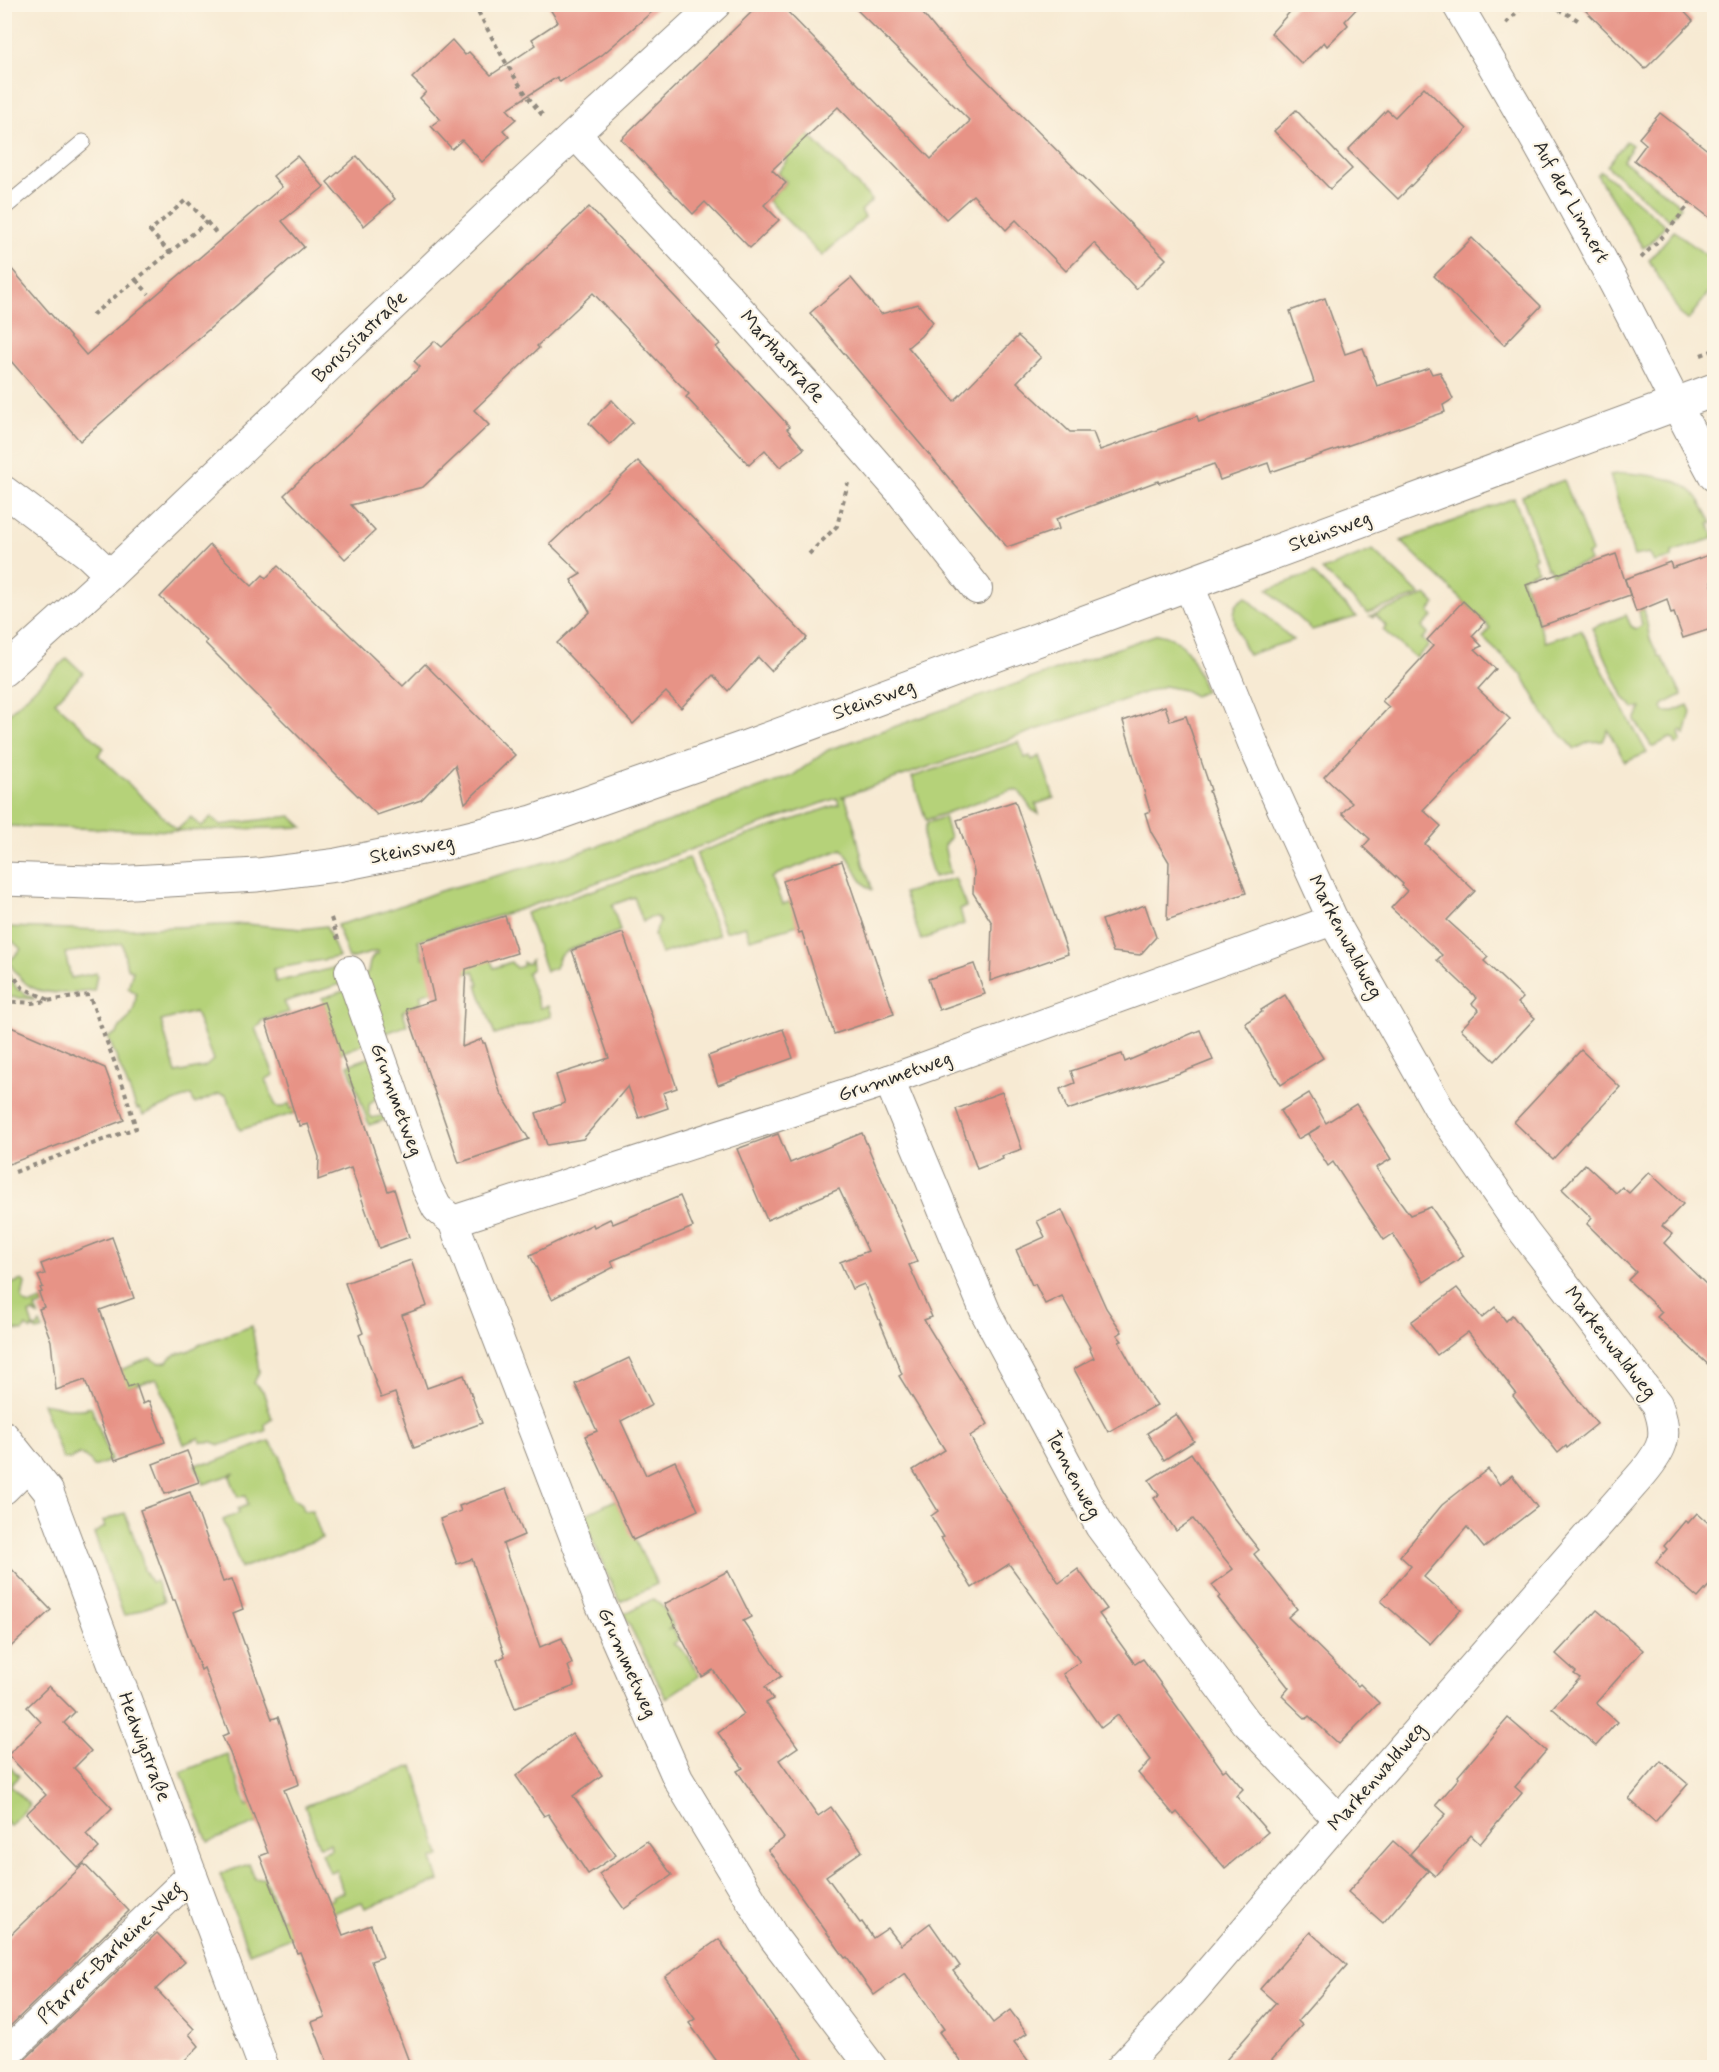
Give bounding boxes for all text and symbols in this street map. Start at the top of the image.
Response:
street label: Auf der Linnert [1526,136,1616,268]
street label: Borussiastraße [306,285,414,389]
street label: Marthastraße [733,305,831,409]
street label: Steinsweg [1285,505,1375,559]
street label: Steinsweg [829,673,919,727]
street label: Steinsweg [367,829,457,871]
street label: Markenwaldweg [1300,870,1389,1004]
street label: Grummetweg [363,1040,429,1160]
street label: Grummetweg [834,1045,956,1109]
street label: Markenwaldweg [1557,1281,1663,1406]
street label: Tennenweg [1038,1426,1107,1524]
street label: Grummetweg [591,1603,663,1723]
street label: Hedwigstraße [111,1688,177,1806]
street label: Markenwaldweg [1322,1717,1433,1838]
street label: Pfarrer-Barheine-Weg [32,1876,192,2032]

